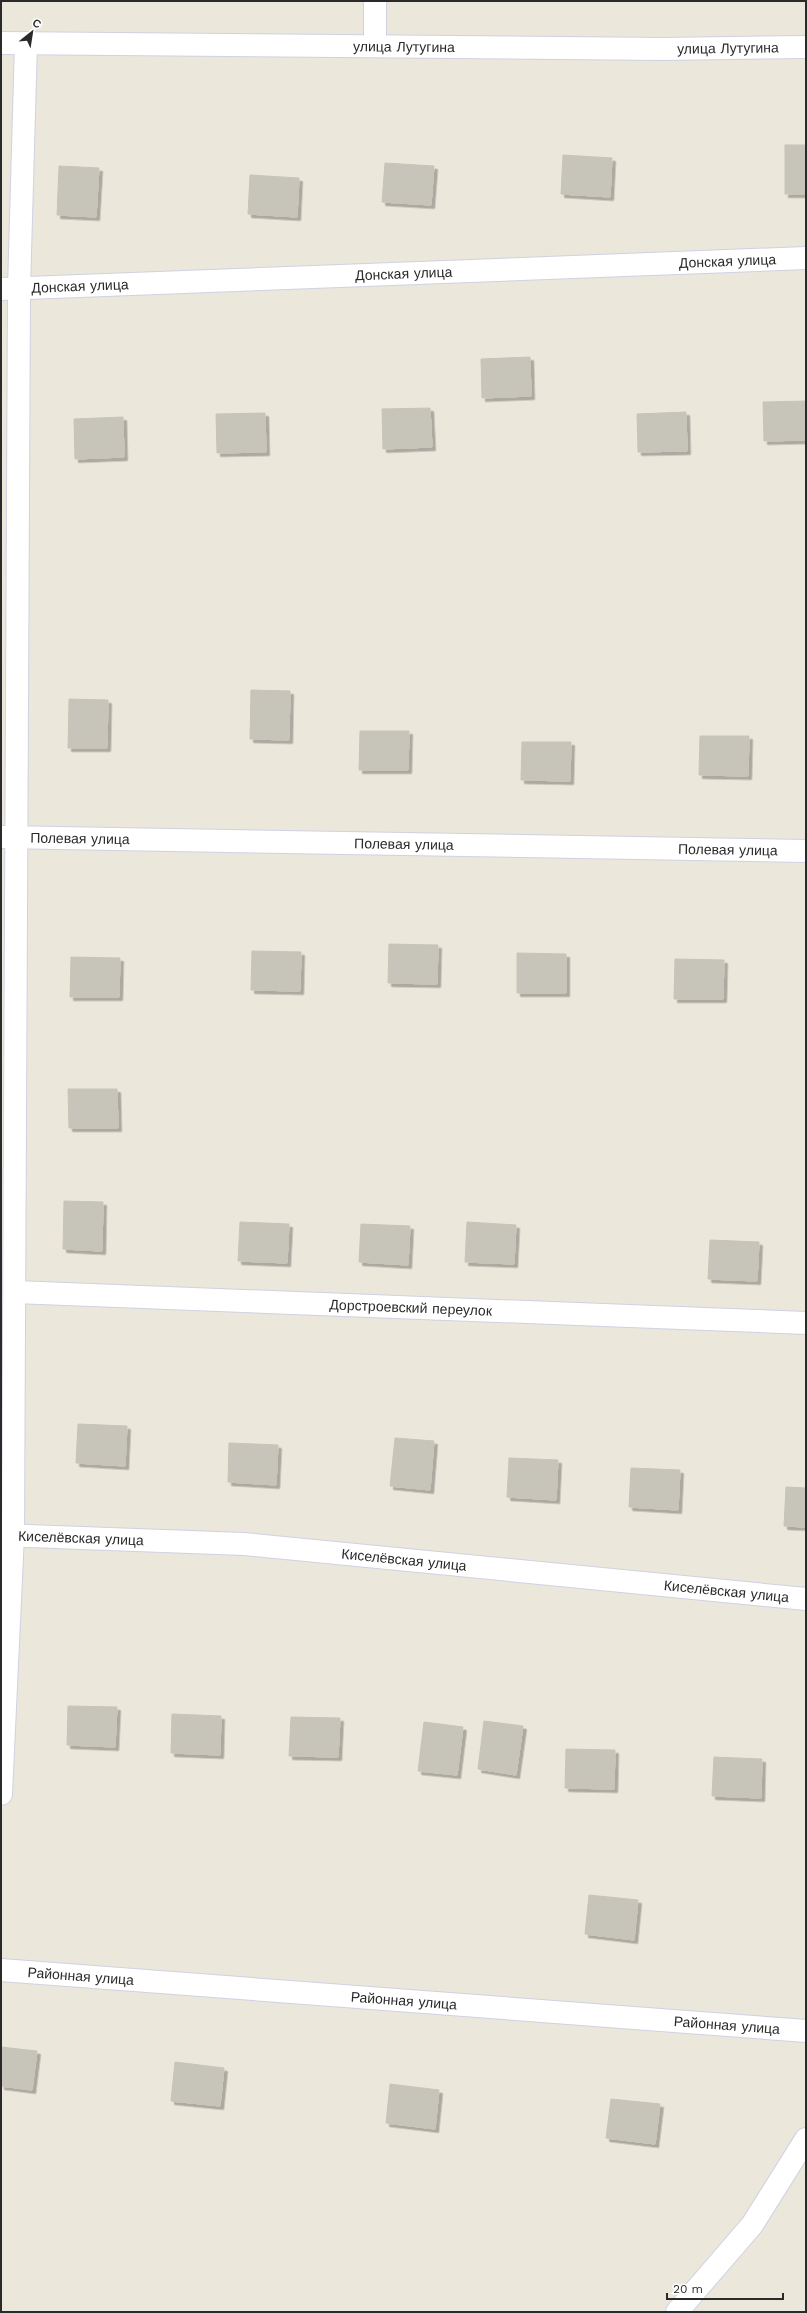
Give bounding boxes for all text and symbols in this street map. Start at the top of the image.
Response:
north arrow [12,12,52,52]
text: С [30,16,43,31]
street label: улица Лутугина [353,38,455,55]
street label: улица Лутугина [677,39,779,57]
street label: Донская улица [679,251,777,271]
street label: Донская улица [355,264,453,283]
street label: Донская улица [31,276,129,296]
street label: Полевая улица [30,829,130,847]
street label: Полевая улица [354,835,454,853]
street label: Полевая улица [678,841,778,859]
street label: Дорстроевский переулок [329,1296,493,1319]
street label: Киселёвская улица [18,1528,144,1548]
street label: Киселёвская улица [341,1546,468,1574]
street label: Киселёвская улица [663,1577,790,1605]
street label: Районная улица [27,1964,135,1988]
street label: Районная улица [350,1989,458,2013]
street label: Районная улица [673,2013,781,2037]
scale bar [667,2275,783,2301]
text: 20 m [673,2282,703,2296]

